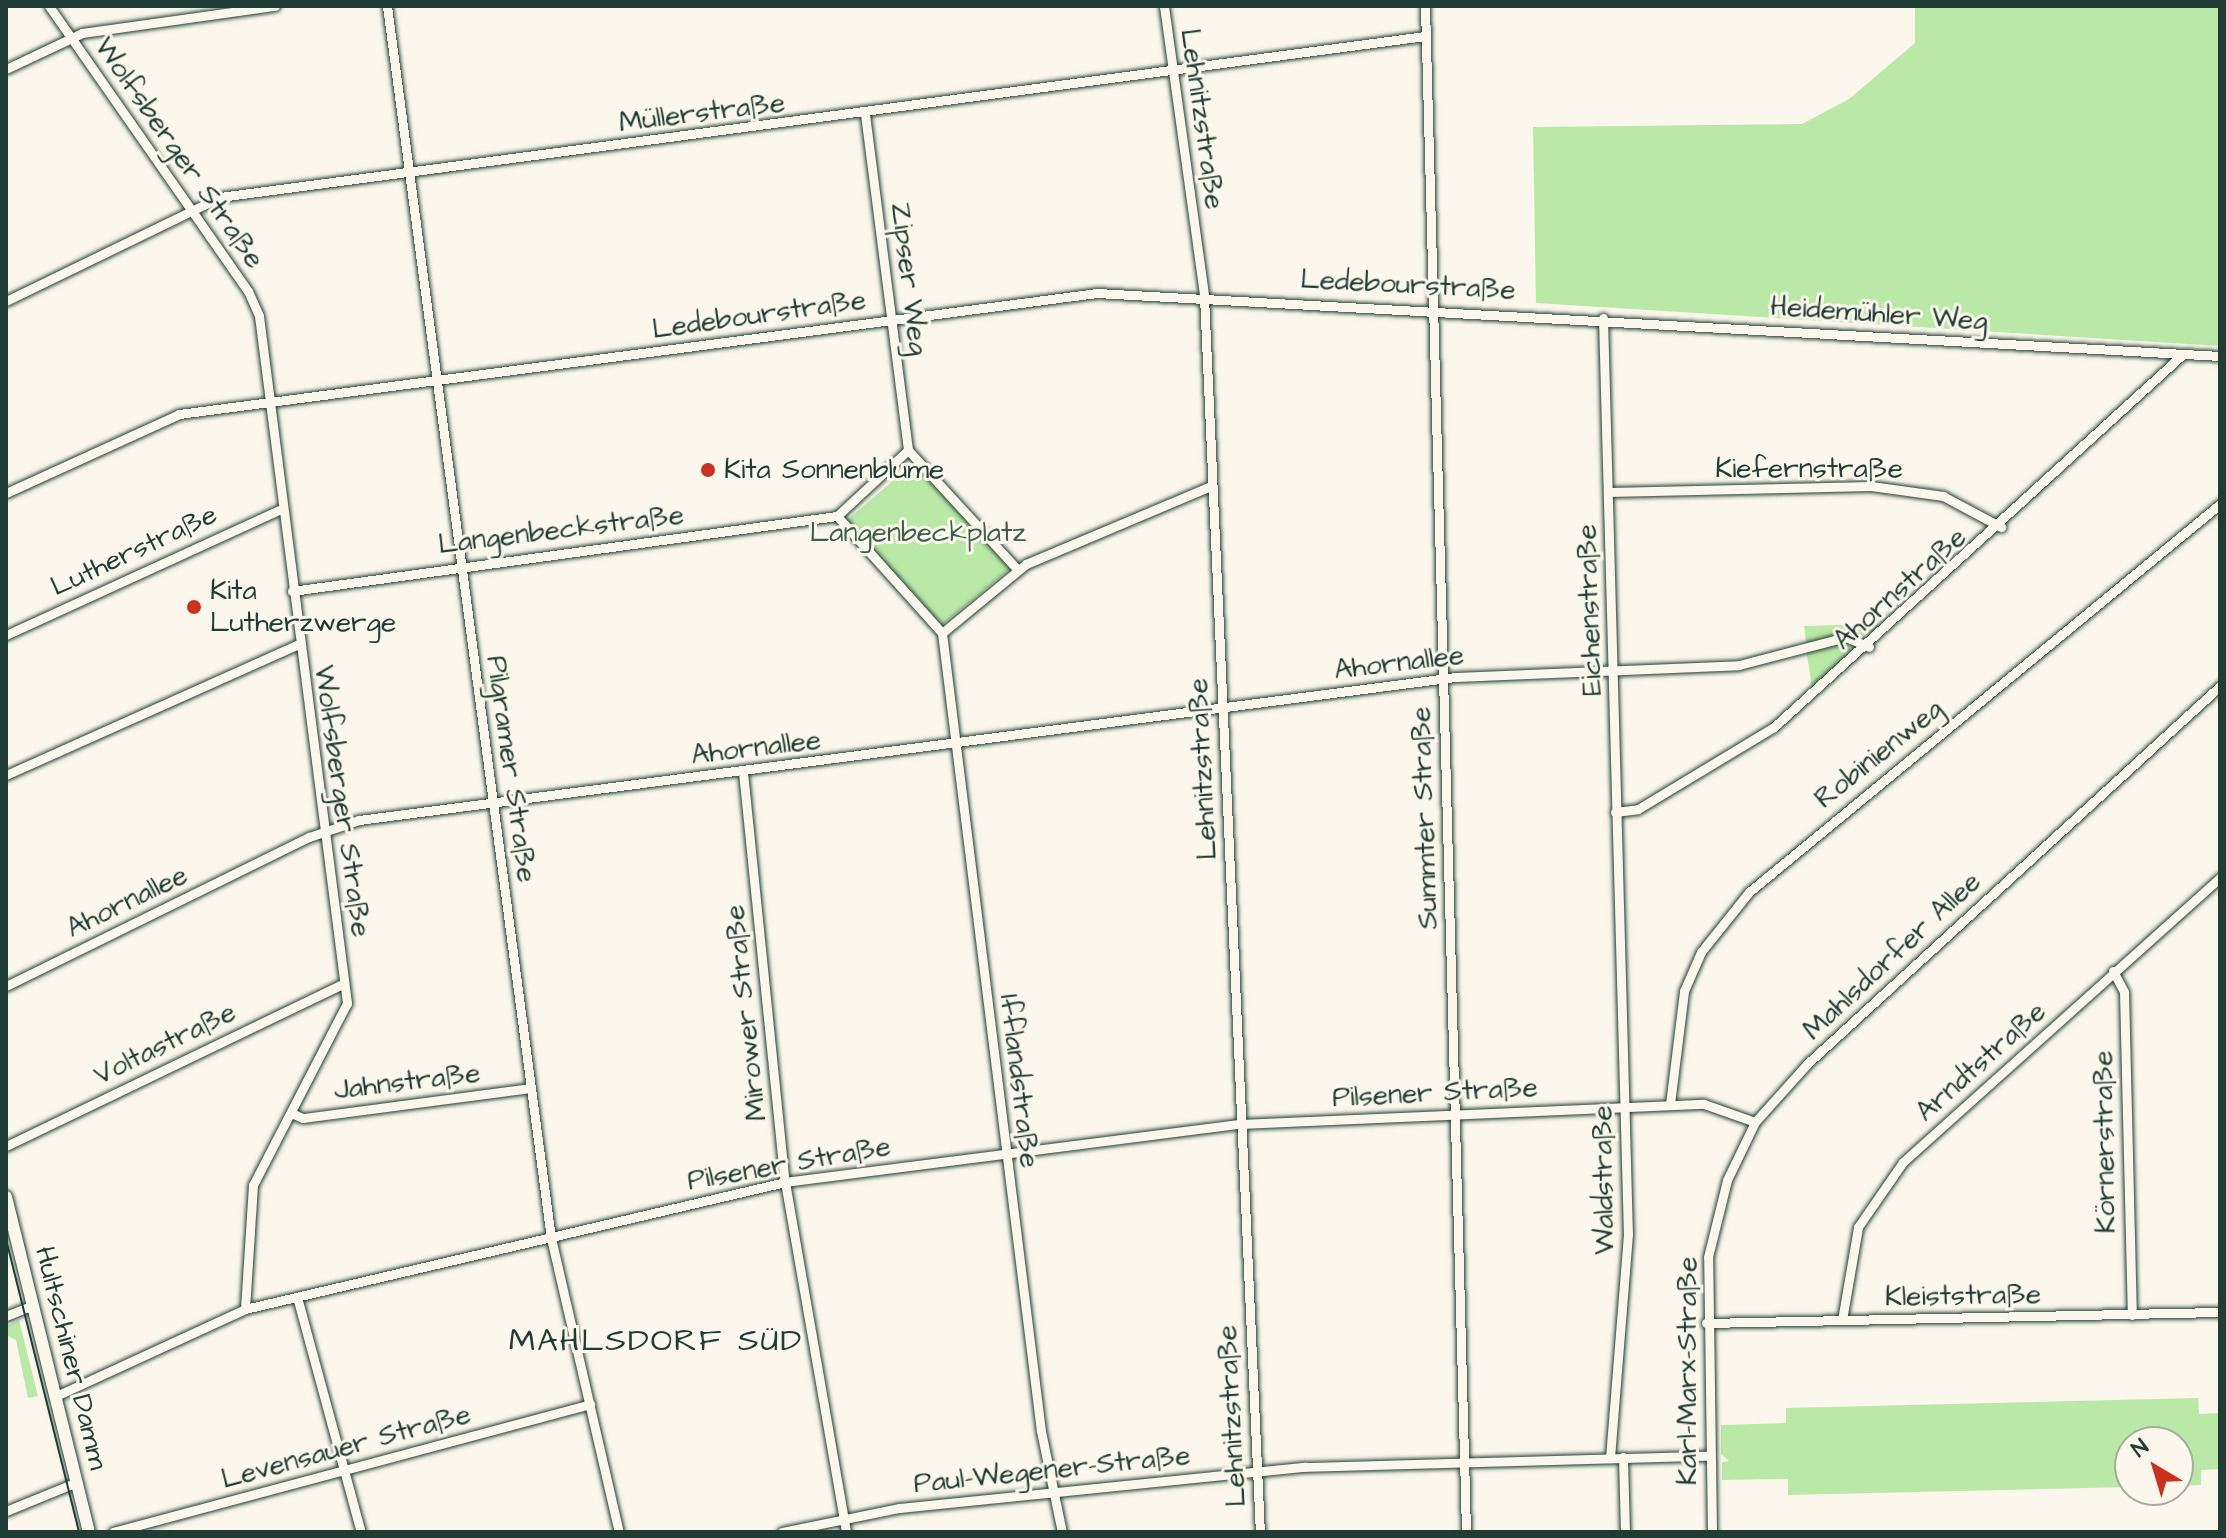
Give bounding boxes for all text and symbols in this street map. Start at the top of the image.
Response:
street label: Lehnitzstraße [1173,27,1231,211]
street label: Wolfsberger Straße [87,31,271,275]
street label: Müllerstraße [617,86,787,140]
street label: Zipser Weg [883,201,935,357]
street label: Ledebourstraße [1300,263,1516,307]
street label: Ledebourstraße [650,283,868,347]
street label: Heidemühler Weg [1769,290,1989,338]
street label: Kiefernstraße [1715,452,1903,486]
place label: Kita Sonnenblume [724,453,944,487]
marker: Kita Sonnenblume [699,461,717,479]
street label: Lutherstraße [46,498,222,604]
street label: Langenbeckstraße [436,498,686,562]
park label: Langenbeckplatz [810,516,1026,550]
street label: Ahornstraße [1827,521,1973,657]
street label: Eichenstraße [1570,524,1610,696]
place label: Kita Lutherzwerge [210,574,396,640]
marker: Kita Lutherzwerge [185,598,203,616]
street label: Ahornallee [1332,638,1466,688]
street label: Pilgramer Straße [478,654,544,884]
street label: Wolfsberger Straße [306,663,378,939]
street label: Lehnitzstraße [1181,677,1225,861]
street label: Robinienweg [1808,692,1950,816]
street label: Summter Straße [1404,706,1446,930]
street label: Ahornallee [689,723,823,773]
street label: Ahornallee [61,858,193,946]
street label: Mahlsdorfer Allee [1796,865,1988,1047]
street label: Mirower Straße [718,903,774,1123]
street label: Ifflandstraße [992,992,1046,1170]
street label: Voltastraße [89,995,241,1093]
street label: Arndtstraße [1909,995,2053,1129]
street label: Körnerstraße [2087,1050,2123,1234]
street label: Jahnstraße [332,1056,482,1108]
street label: Pilsener Straße [1331,1071,1539,1115]
street label: Waldstraße [1586,1105,1622,1255]
street label: Pilsener Straße [685,1130,893,1198]
street label: Hultschiner Damm [27,1243,115,1473]
street label: Karl-Marx-Straße [1671,1257,1705,1485]
street label: Kleiststraße [1885,1278,2041,1314]
district label: MAHLSDORF SÜD [509,1322,803,1360]
street label: Lehnitzstraße [1210,1324,1254,1508]
street label: Levensauer Straße [218,1398,474,1496]
north arrow [2114,1426,2194,1506]
text: N [2125,1432,2155,1465]
street label: Paul-Wegener-Straße [912,1439,1192,1501]

